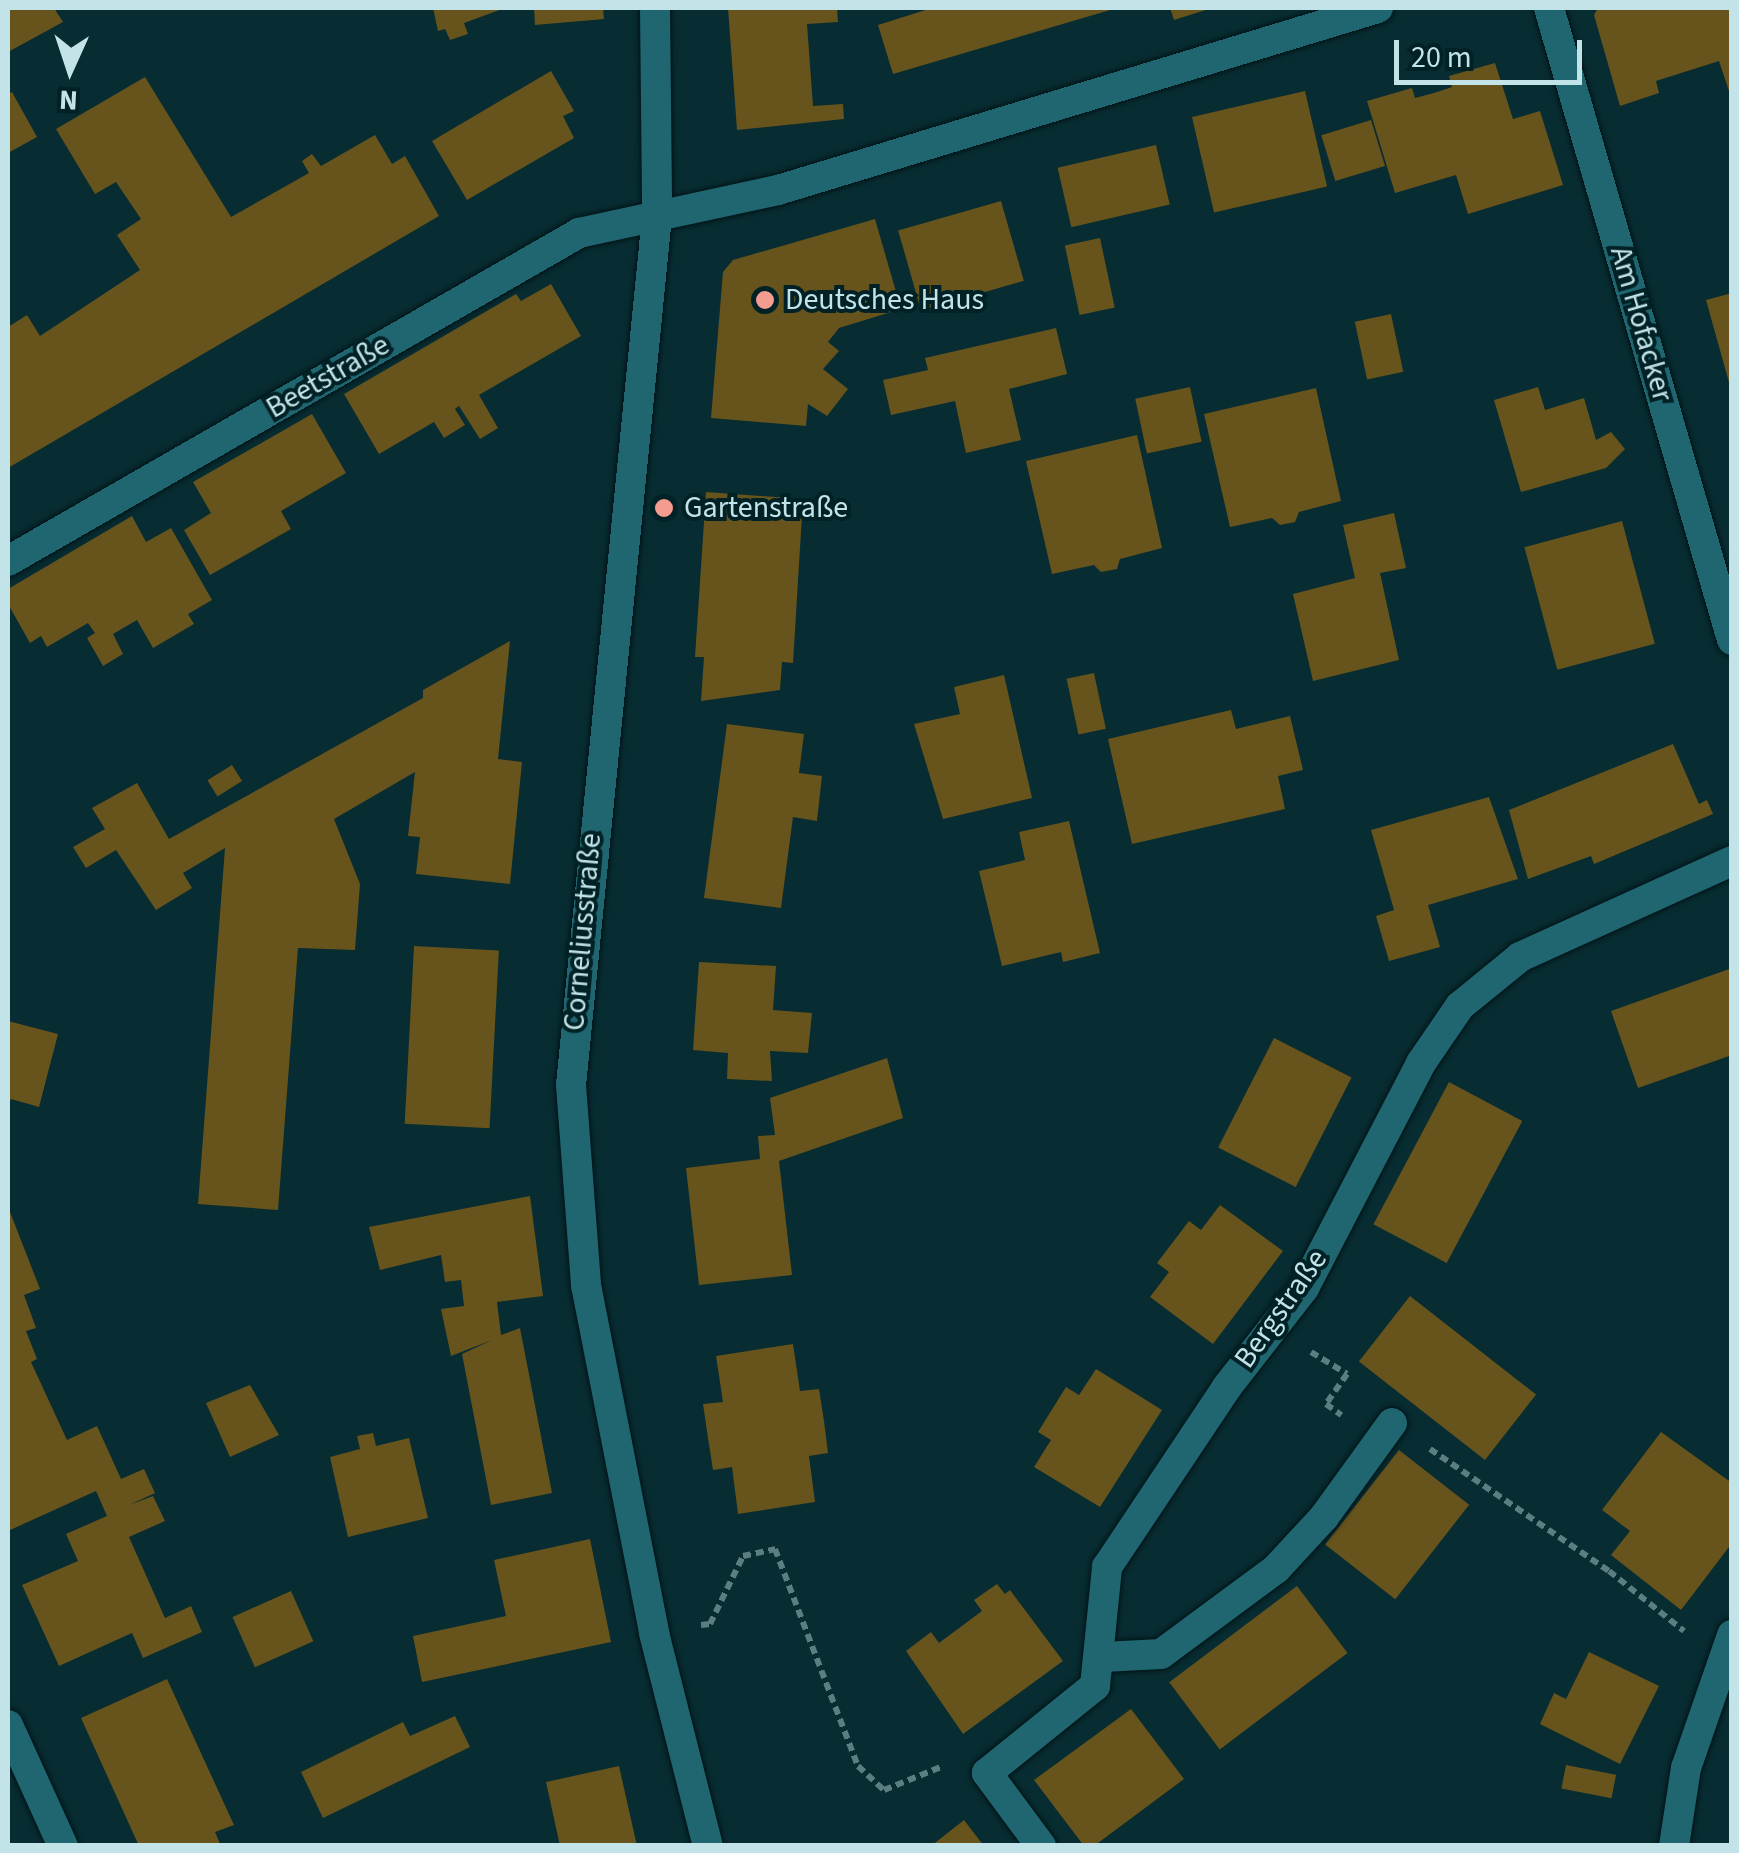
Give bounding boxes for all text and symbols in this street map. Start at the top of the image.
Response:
north arrow [20,20,120,120]
scale bar [1399,20,1586,82]
text: 20 m [1411,36,1472,79]
text: N [58,79,79,120]
street label: Am Hofacker [1602,242,1680,406]
place label: Deutsches Haus [785,282,984,318]
marker: Deutsches Haus [754,289,776,311]
street label: Beetstraße [260,327,396,427]
place label: Gartenstraße [684,490,848,526]
marker: Gartenstraße [653,497,675,519]
street label: Corneliusstraße [556,832,610,1032]
street label: Bergstraße [1227,1243,1335,1375]

